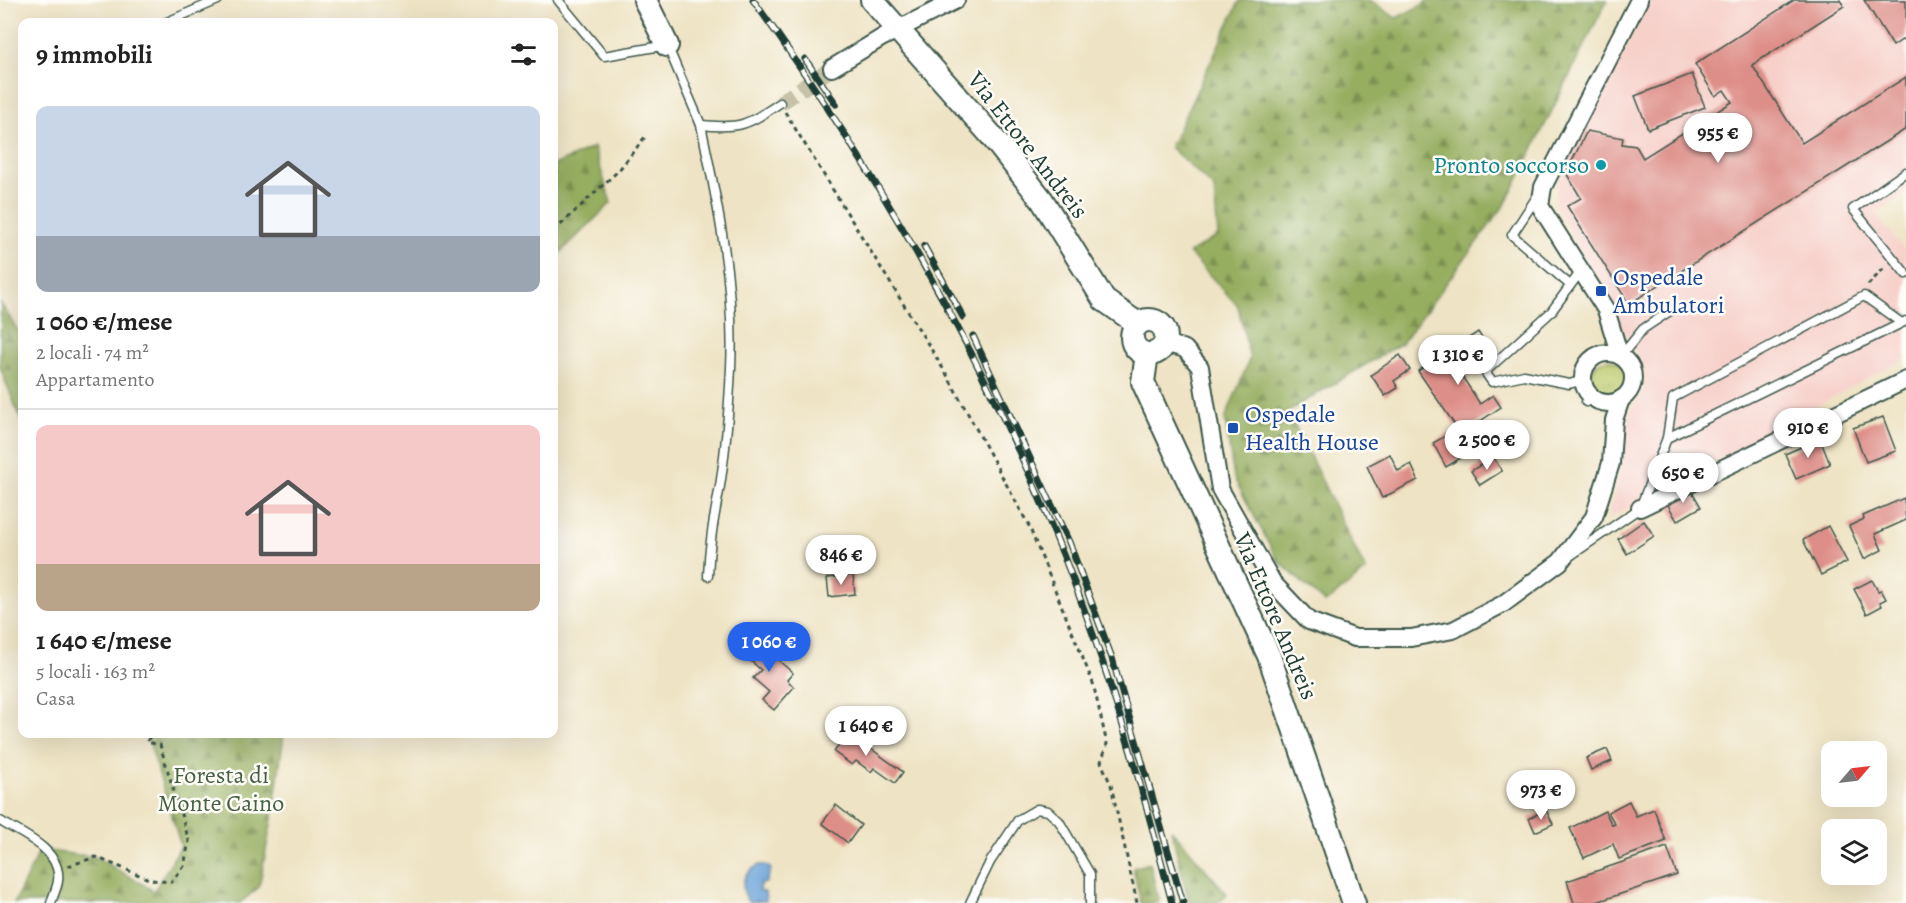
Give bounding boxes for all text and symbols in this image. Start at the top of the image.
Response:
text: 9 immobili [36,37,153,72]
icon: filters [507,38,540,71]
street label: Via Ettore Andreis [960,64,1096,225]
pin: 955 € [1676,113,1760,164]
text: 955 € [1697,119,1739,146]
icon: home [234,145,342,253]
place label: Pronto soccorso [1433,149,1589,181]
marker: Pronto soccorso [1594,158,1608,172]
place label: Ospedale Ambulatori [1612,261,1725,321]
marker: Ospedale Ambulatori [1594,284,1608,298]
text: 1 060 €/mese [36,304,173,339]
pin: 1 310 € [1403,335,1513,386]
text: 2 locali · 74 m² [36,339,149,366]
text: 1 310 € [1432,341,1484,368]
text: Appartamento [36,366,154,393]
place label: Ospedale Health House [1245,398,1379,458]
pin: 910 € [1766,408,1850,459]
text: 910 € [1787,414,1829,441]
pin: 2 500 € [1432,420,1542,471]
marker: Ospedale Health House [1226,421,1240,435]
text: 2 500 € [1459,426,1515,453]
pin: 650 € [1641,453,1725,504]
text: 650 € [1662,459,1704,486]
icon: home [234,464,342,572]
street label: Via Ettore Andreis [1226,527,1326,704]
pin: 846 € [799,535,883,586]
text: 846 € [819,541,863,568]
pin: 1 060 € [714,622,824,673]
text: 1 640 €/mese [36,623,172,658]
text: 1 060 € [741,628,797,655]
text: 5 locali · 163 m² [36,658,155,685]
text: Casa [36,685,75,712]
pin: 1 640 € [811,706,921,757]
text: 1 640 € [839,712,893,739]
north arrow [1821,741,1887,807]
map controls [1821,741,1887,885]
park label: Foresta di Monte Caino [158,759,284,819]
pin: 973 € [1499,770,1583,821]
text: 973 € [1520,776,1562,803]
button: layers [1821,819,1887,885]

